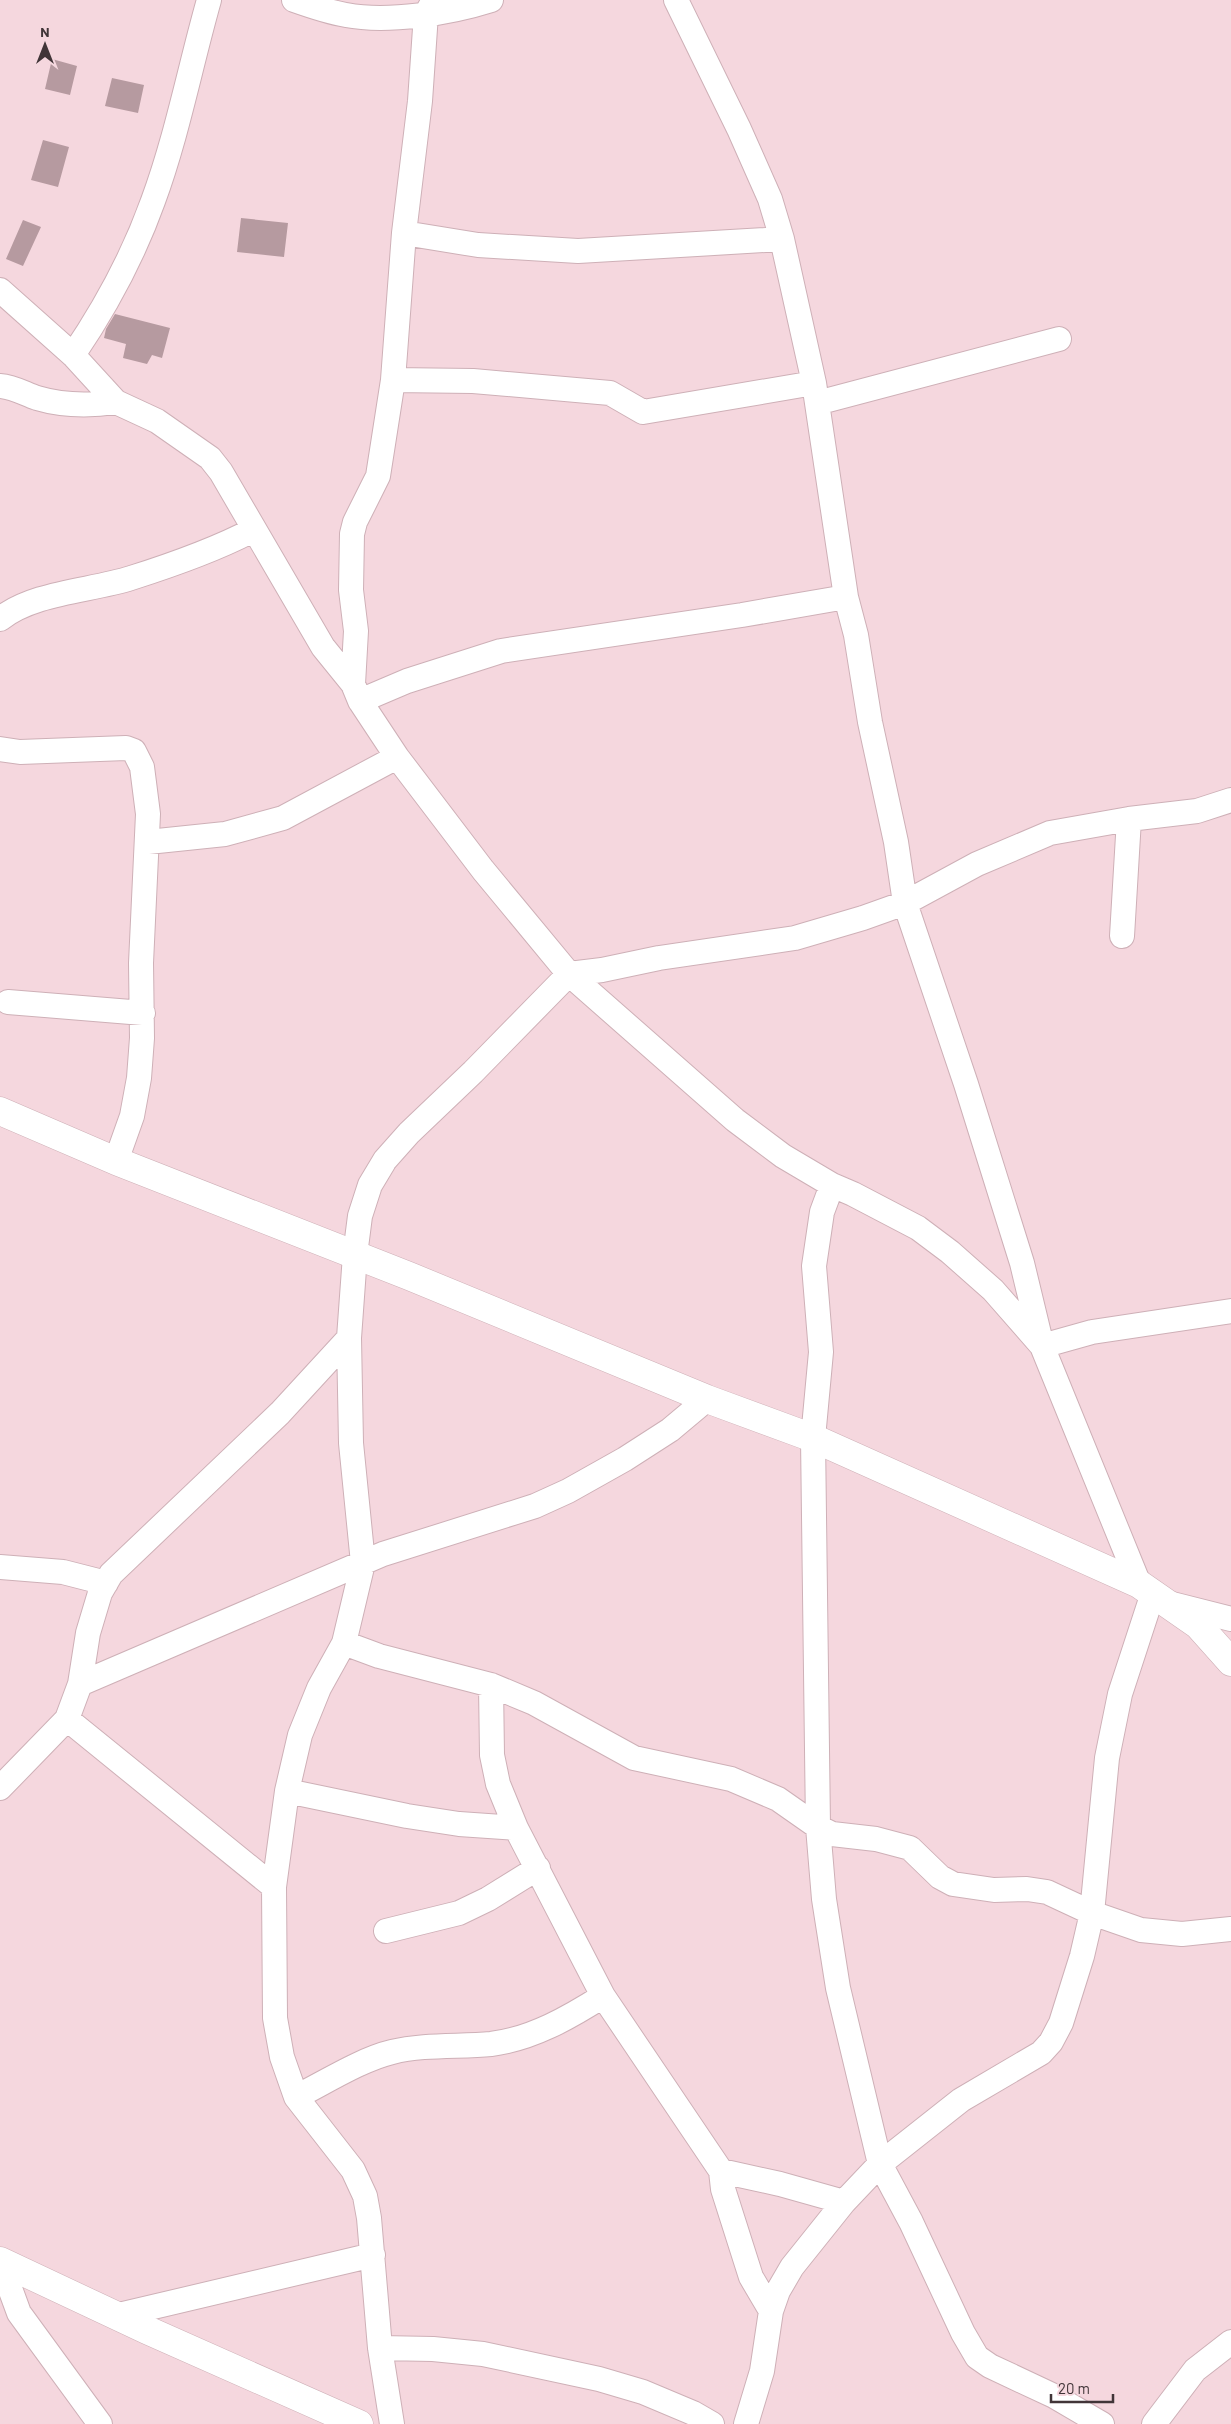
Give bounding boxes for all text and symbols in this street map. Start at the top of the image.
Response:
north arrow [20,20,70,70]
text: N [40,23,50,40]
scale bar [1051,2372,1114,2404]
text: 20 m [1058,2379,1090,2397]

